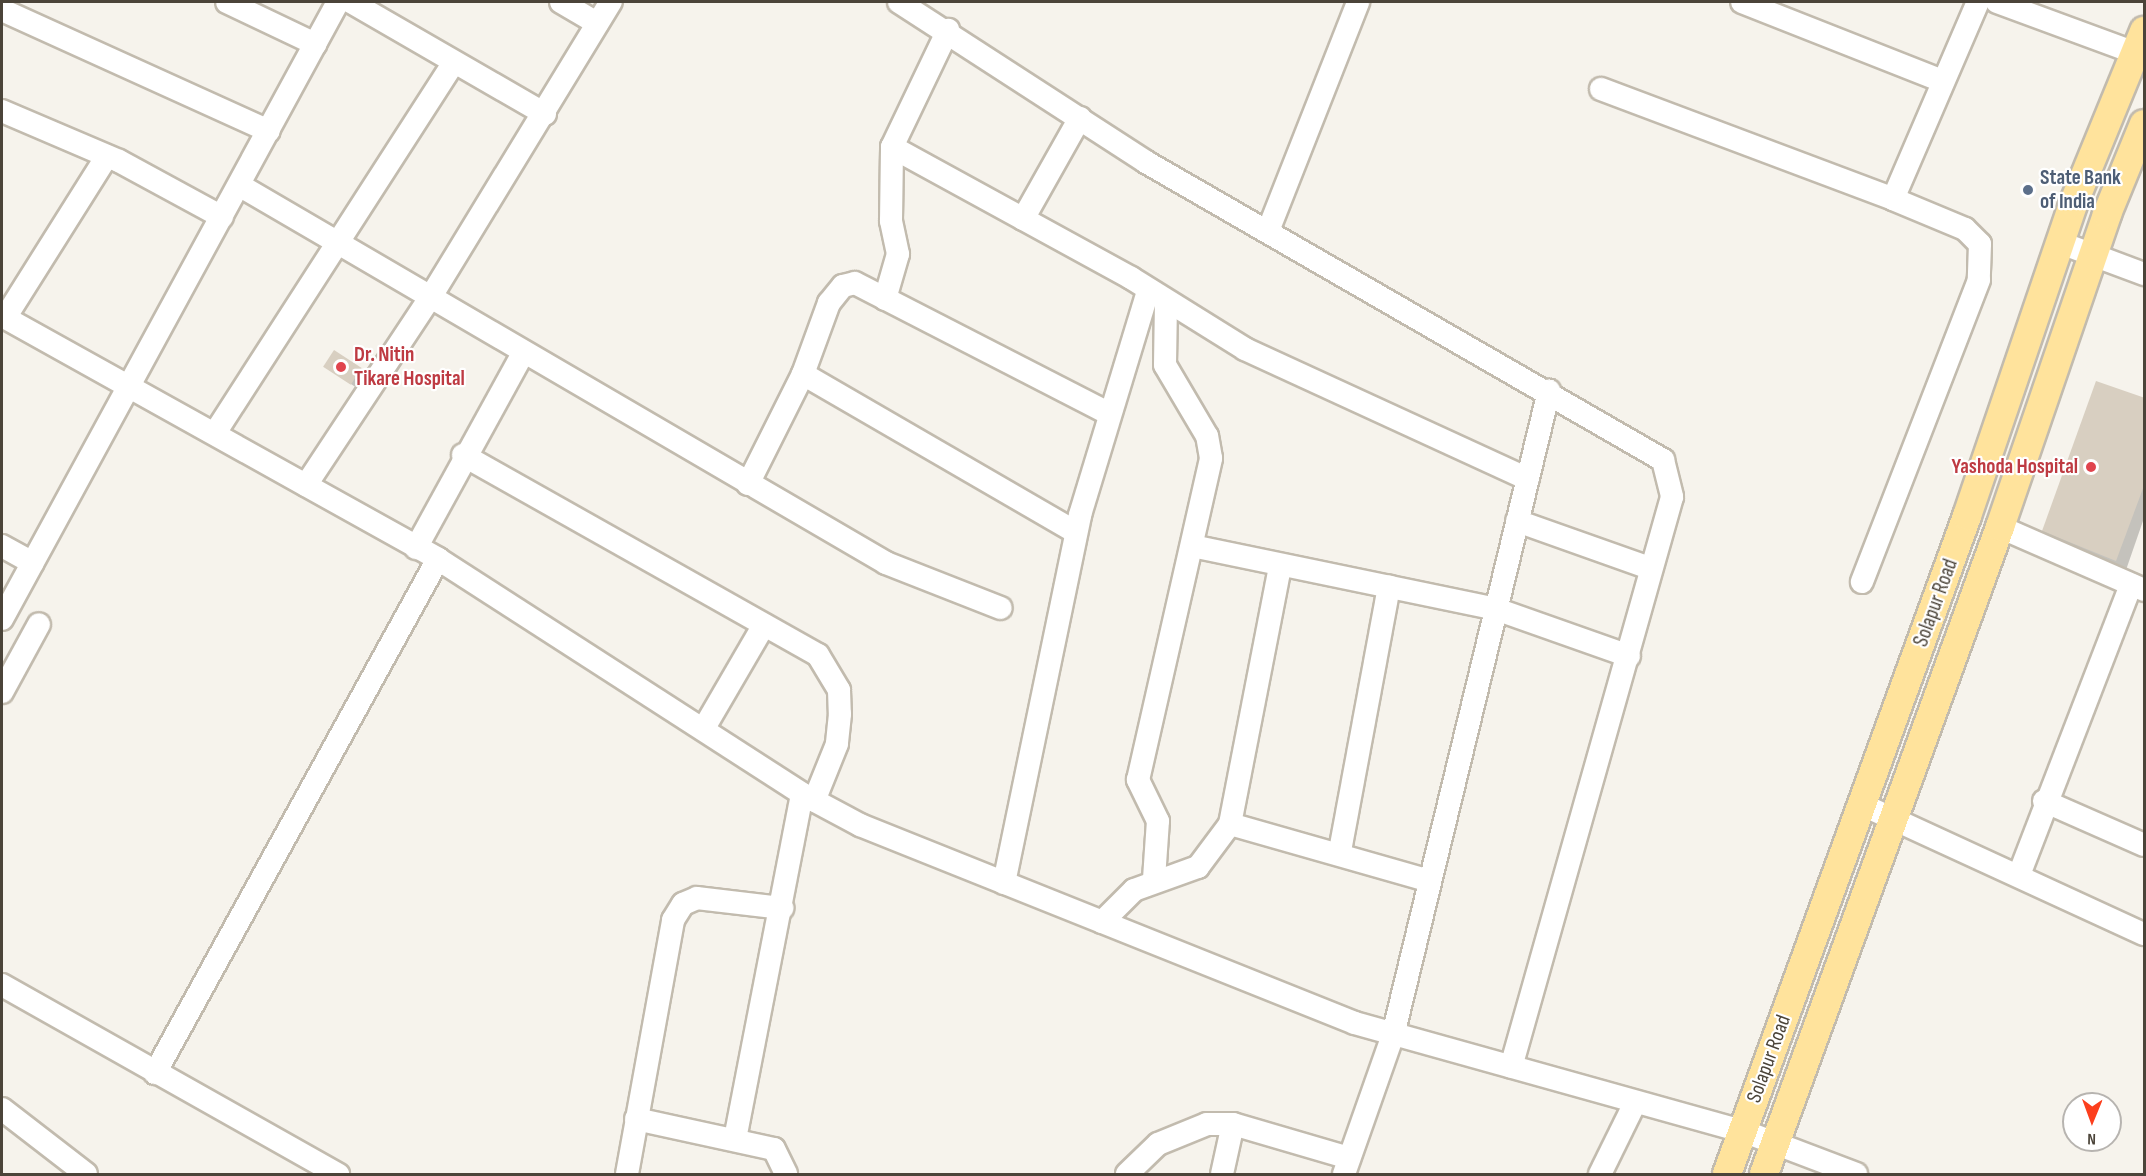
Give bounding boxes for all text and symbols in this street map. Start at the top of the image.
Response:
place label: State Bank of India [2040,165,2121,215]
marker: State Bank of India [2021,183,2035,197]
place label: Dr. Nitin Tikare Hospital [354,342,465,392]
marker: Dr. Nitin Tikare Hospital [332,358,350,376]
place label: Yashoda Hospital [1952,454,2078,480]
marker: Yashoda Hospital [2082,458,2100,476]
street label: Solapur Road [1909,556,1963,650]
street label: Solapur Road [1742,1012,1796,1106]
north arrow [2062,1092,2122,1152]
text: N [2087,1129,2096,1148]

